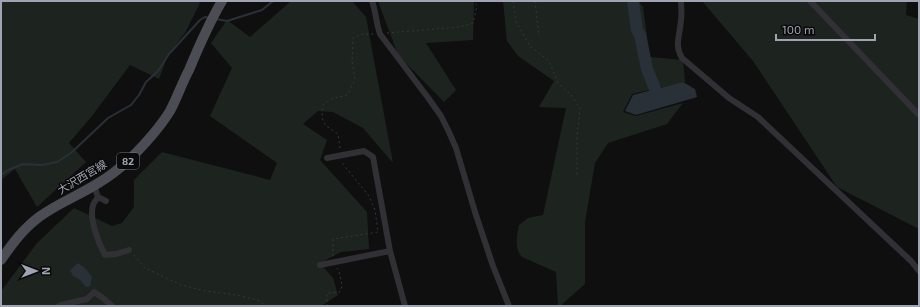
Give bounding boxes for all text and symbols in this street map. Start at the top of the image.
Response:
scale bar [776,16,875,42]
text: 100 m [782,22,814,36]
road number: 82 [117,153,139,169]
street label: 大沢西宮線 [55,157,109,196]
north arrow [16,251,56,291]
text: N [40,267,53,275]

